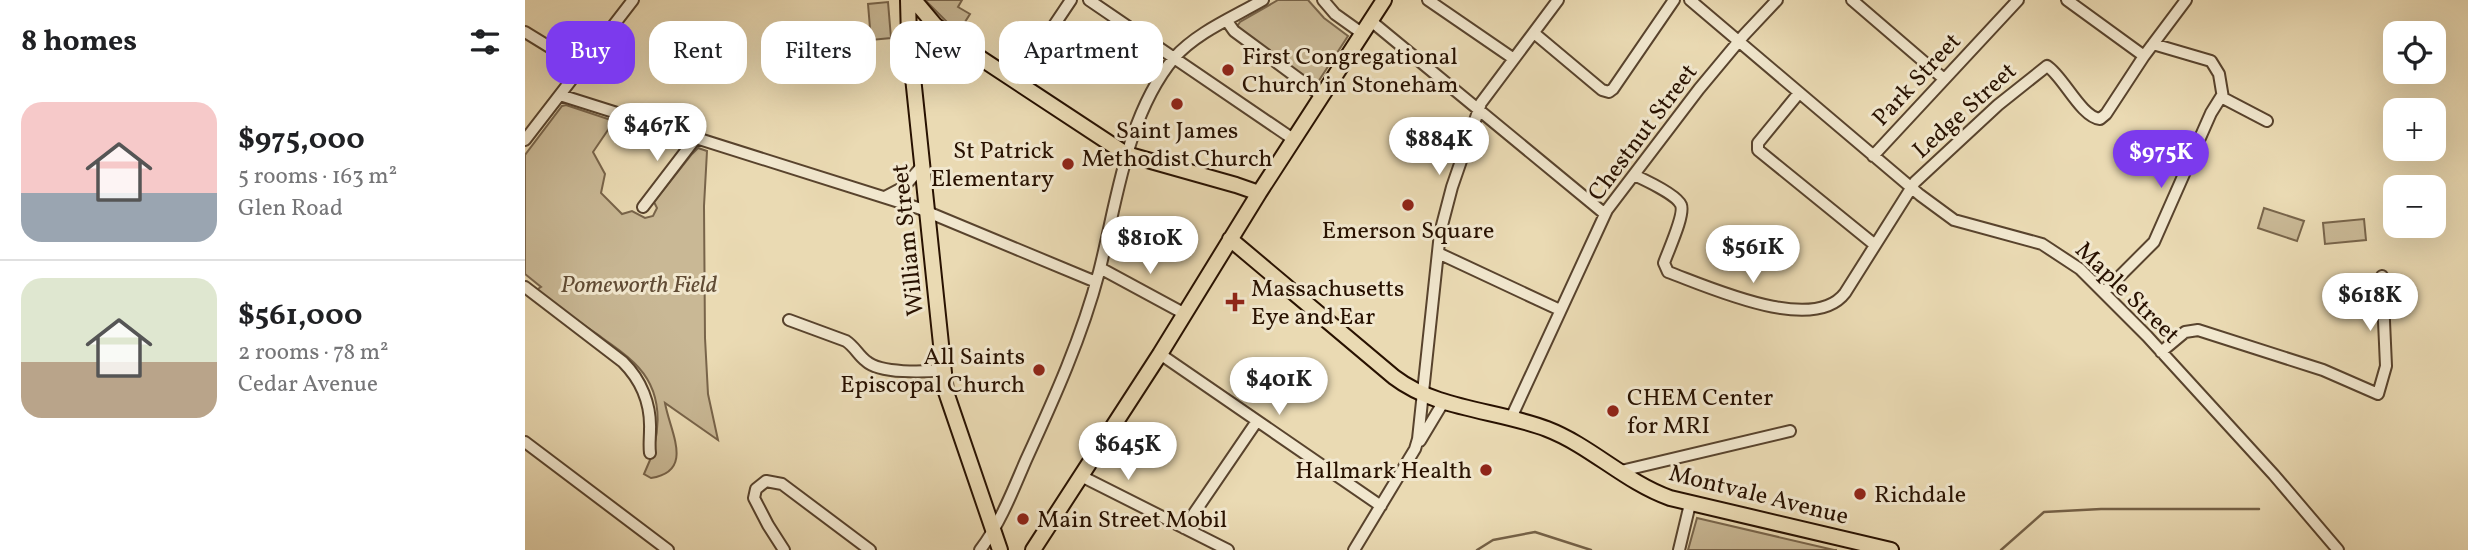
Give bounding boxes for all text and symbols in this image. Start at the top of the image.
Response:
text: 8 homes [21,21,137,63]
chip: Buy [546,21,635,84]
chip: Rent [649,21,747,84]
chip: Filters [761,21,876,84]
chip: New [890,21,985,84]
chip: Apartment [999,21,1163,84]
map controls [2383,21,2446,238]
button: locate [2383,21,2446,84]
icon: filters [466,23,504,61]
street label: Park Street [1865,26,1970,135]
place label: First Congregational Church in Stoneham [1242,41,1459,103]
street label: Ledge Street [1906,55,2025,168]
street label: Chestnut Street [1581,57,1707,209]
marker: First Congregational Church in Stoneham [1220,62,1236,78]
marker: Saint James Methodist Church [1169,96,1185,112]
button: + [2383,98,2446,161]
pin: $467K [608,104,706,163]
text: $467K [624,110,690,142]
place label: Saint James Methodist Church [1082,115,1273,177]
pin: $884K [1390,118,1488,177]
text: $975,000 [238,119,365,161]
text: $884K [1405,124,1473,156]
icon: home [77,130,161,214]
pin: $975K [2112,130,2210,190]
place label: St Patrick Elementary [931,135,1054,197]
text: $975K [2129,137,2193,169]
marker: St Patrick Elementary [1060,156,1076,172]
text: 5 rooms · 163 m² [238,161,397,193]
street label: William Street [884,162,934,318]
button: − [2383,175,2446,238]
text: Glen Road [238,193,343,225]
marker: Emerson Square [1400,197,1416,213]
place label: Emerson Square [1322,215,1494,249]
pin: $810K [1101,216,1199,276]
text: $810K [1117,223,1183,255]
pin: $561K [1704,226,1802,285]
text: $561K [1722,232,1784,264]
street label: Maple Street [2067,235,2187,352]
park label: Pomeworth Field [561,269,718,303]
place label: Massachusetts Eye and Ear [1251,273,1404,335]
pin: $618K [2321,274,2419,333]
text: $618K [2338,280,2402,312]
marker: Massachusetts Eye and Ear [1225,292,1245,312]
text: $561,000 [238,295,362,337]
icon: home [77,306,161,390]
text: 2 rooms · 78 m² [238,337,389,369]
place label: All Saints Episcopal Church [840,341,1025,403]
pin: $401K [1230,358,1328,417]
marker: All Saints Episcopal Church [1031,362,1047,378]
text: $401K [1246,364,1312,396]
text: Cedar Avenue [238,369,378,401]
place label: CHEM Center for MRI [1627,382,1773,444]
marker: CHEM Center for MRI [1605,403,1621,419]
pin: $645K [1079,422,1177,482]
text: $645K [1095,429,1161,461]
place label: Hallmark Health [1295,455,1472,489]
street label: Montvale Avenue [1665,457,1852,535]
marker: Hallmark Health [1478,462,1494,478]
place label: Richdale [1874,479,1966,513]
marker: Richdale [1852,486,1868,502]
place label: Main Street Mobil [1037,504,1227,538]
marker: Main Street Mobil [1015,511,1031,527]

